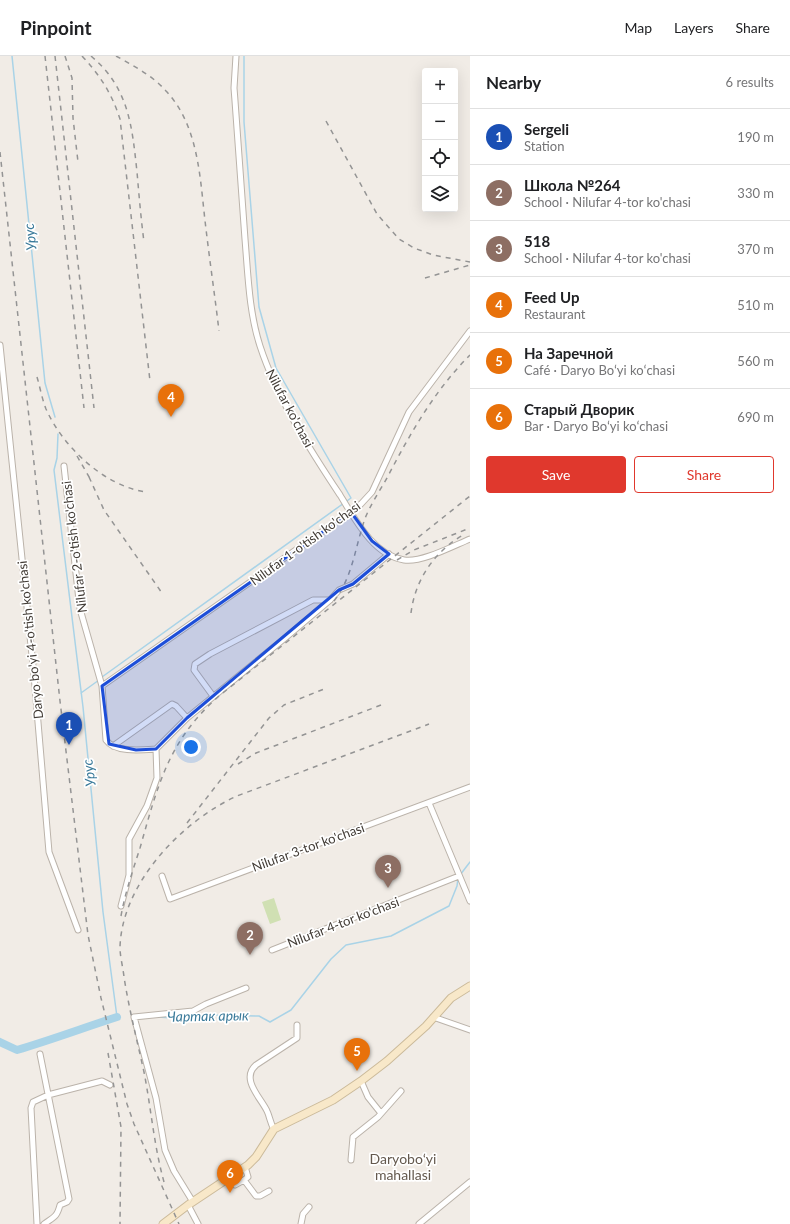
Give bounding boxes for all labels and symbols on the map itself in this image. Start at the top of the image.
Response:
water label: Урус [20,222,39,252]
street label: Nilufar ko'chasi [263,366,317,450]
pin: 4 [158,384,184,417]
street label: Nilufar 2-o'tish ko'chasi [58,480,90,614]
street label: Nilufar 1-o'tish ko'chasi [247,498,363,588]
street label: Daryo bo'yi 4-o'tish ko'chasi [14,560,46,720]
pin: 1 [56,712,82,745]
your location [181,737,201,757]
water label: Урус [78,758,99,788]
street label: Nilufar 3-tor ko'chasi [250,819,366,875]
pin: 3 [375,855,401,888]
street label: Nilufar 4-tor ko'chasi [285,893,401,951]
pin: 2 [237,922,263,955]
water label: Чартак арык [167,1006,249,1025]
pin: 5 [344,1038,370,1071]
district label: Daryoboʻyi mahallasi [370,1150,436,1183]
pin: 6 [217,1160,243,1193]

